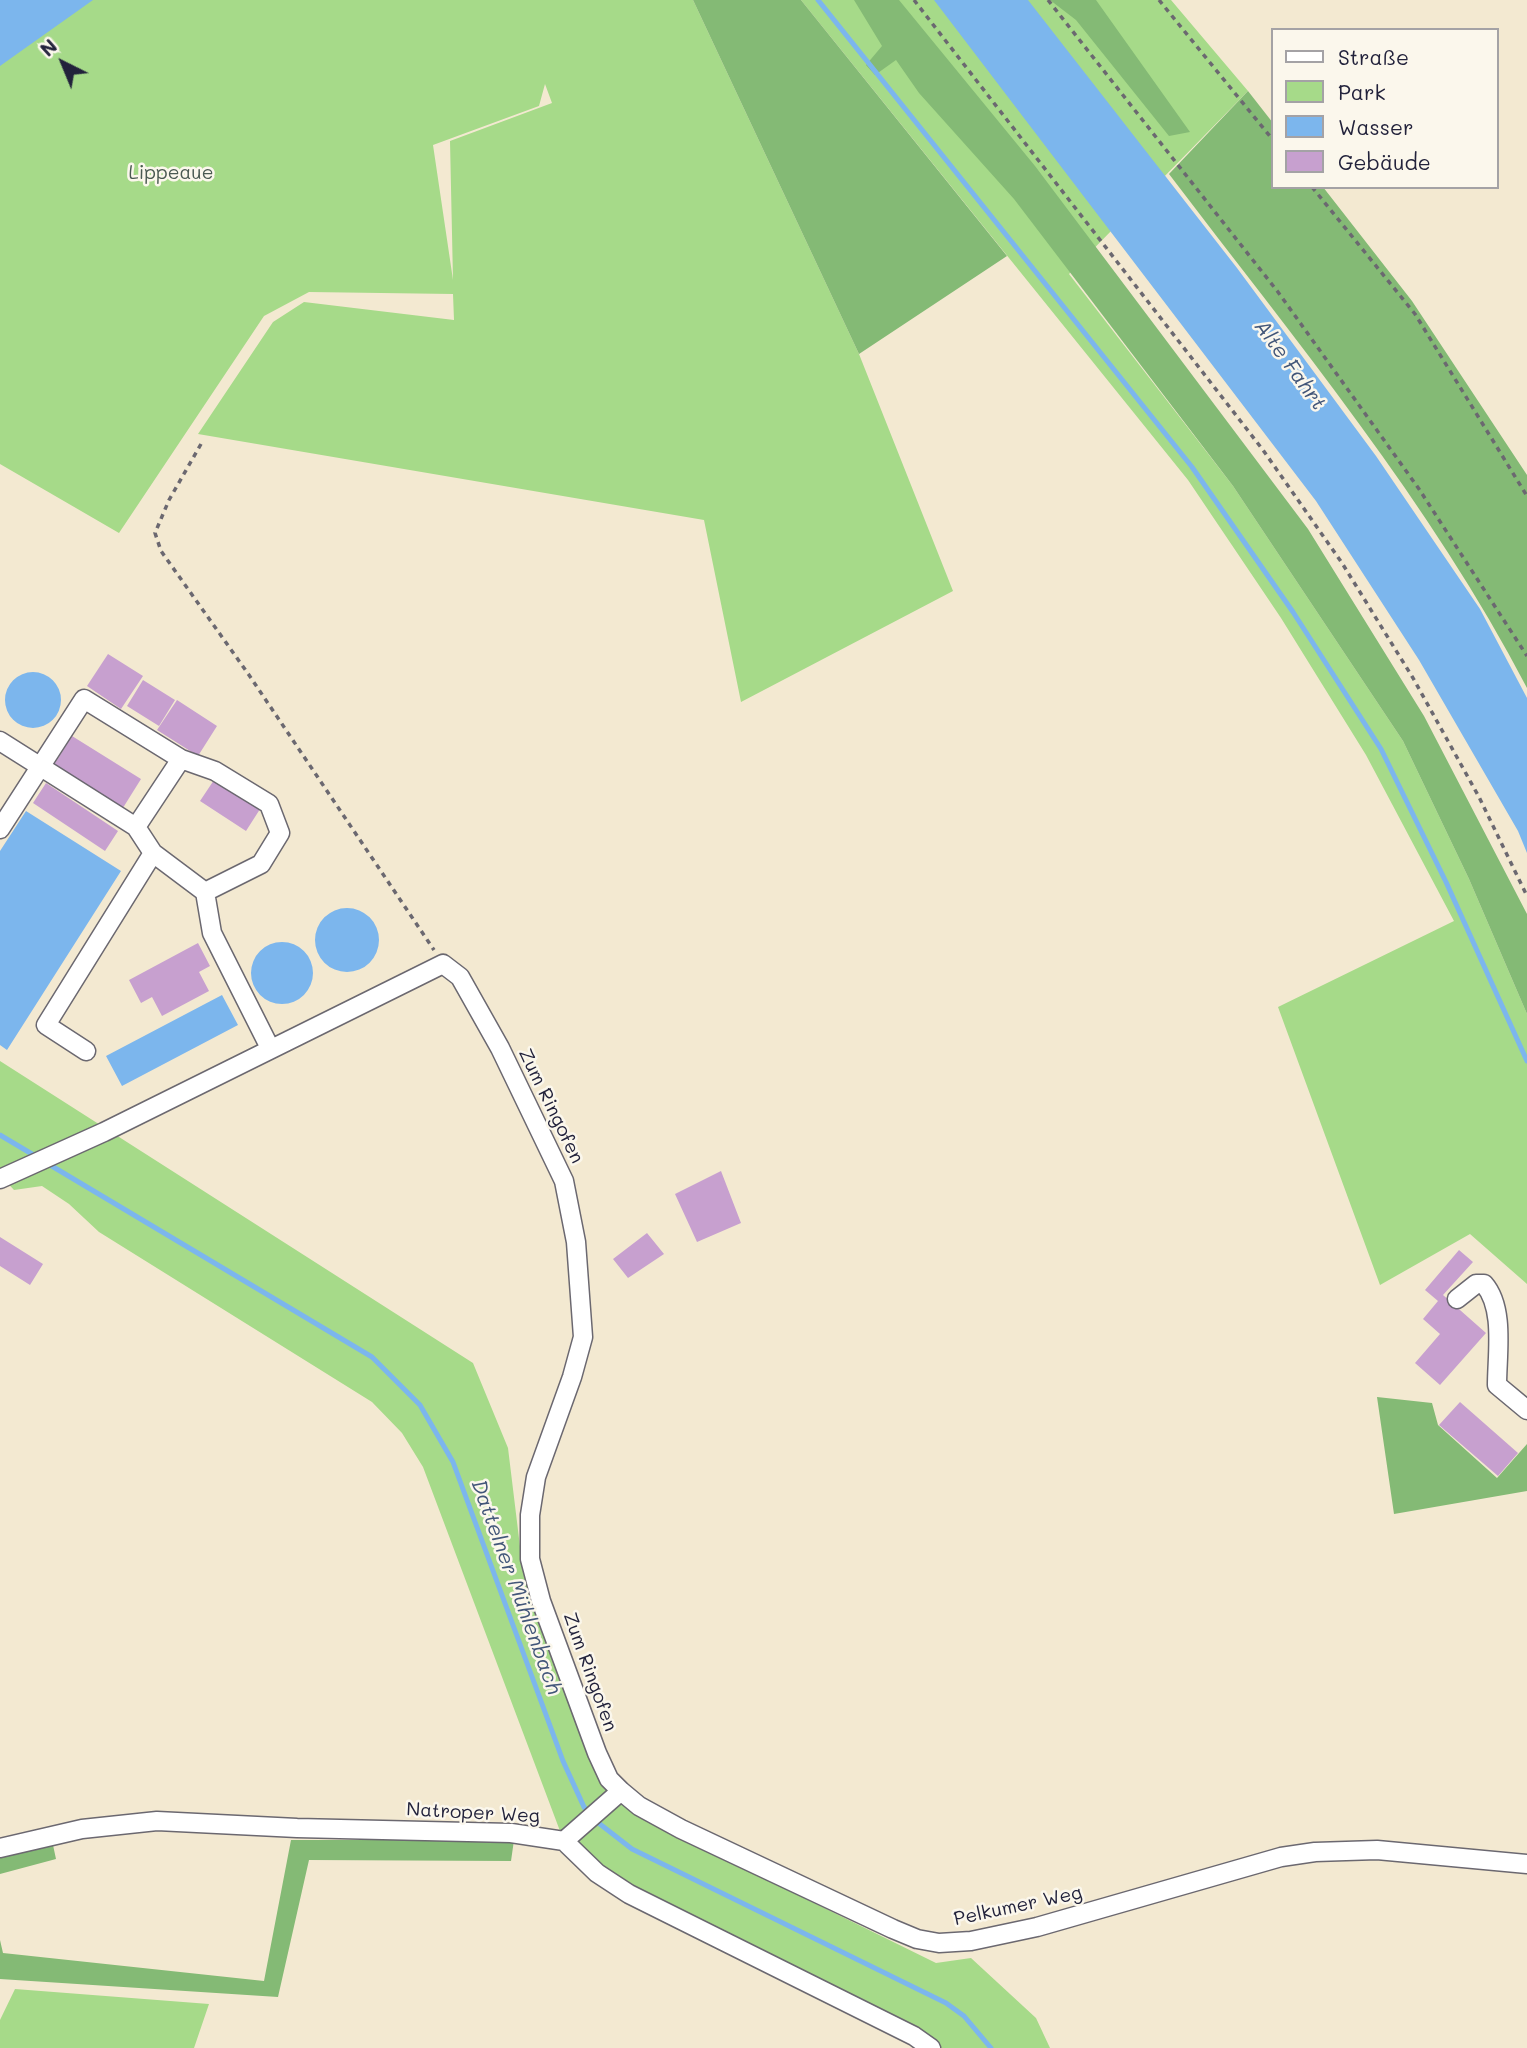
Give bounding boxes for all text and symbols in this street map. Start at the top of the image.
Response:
north arrow [28,28,98,98]
legend [1272,28,1499,189]
text: N [35,33,62,61]
text: Straße [1338,43,1409,70]
text: Park [1338,78,1386,105]
text: Wasser [1338,113,1413,140]
text: Gebäude [1338,148,1431,175]
park label: Lippeaue [128,162,214,184]
water label: Alte Fahrt [1249,315,1331,415]
street label: Zum Ringofen [513,1045,589,1167]
water label: Dattelner Mühlenbach [465,1476,567,1698]
street label: Zum Ringofen [558,1609,622,1735]
street label: Natroper Weg [406,1798,540,1828]
street label: Pelkumer Weg [952,1881,1084,1931]

